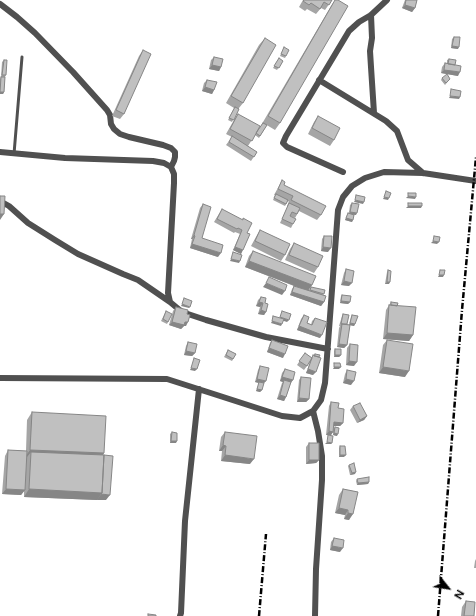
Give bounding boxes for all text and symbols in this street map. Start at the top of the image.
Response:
north arrow [428,568,468,608]
text: N [451,587,467,601]

